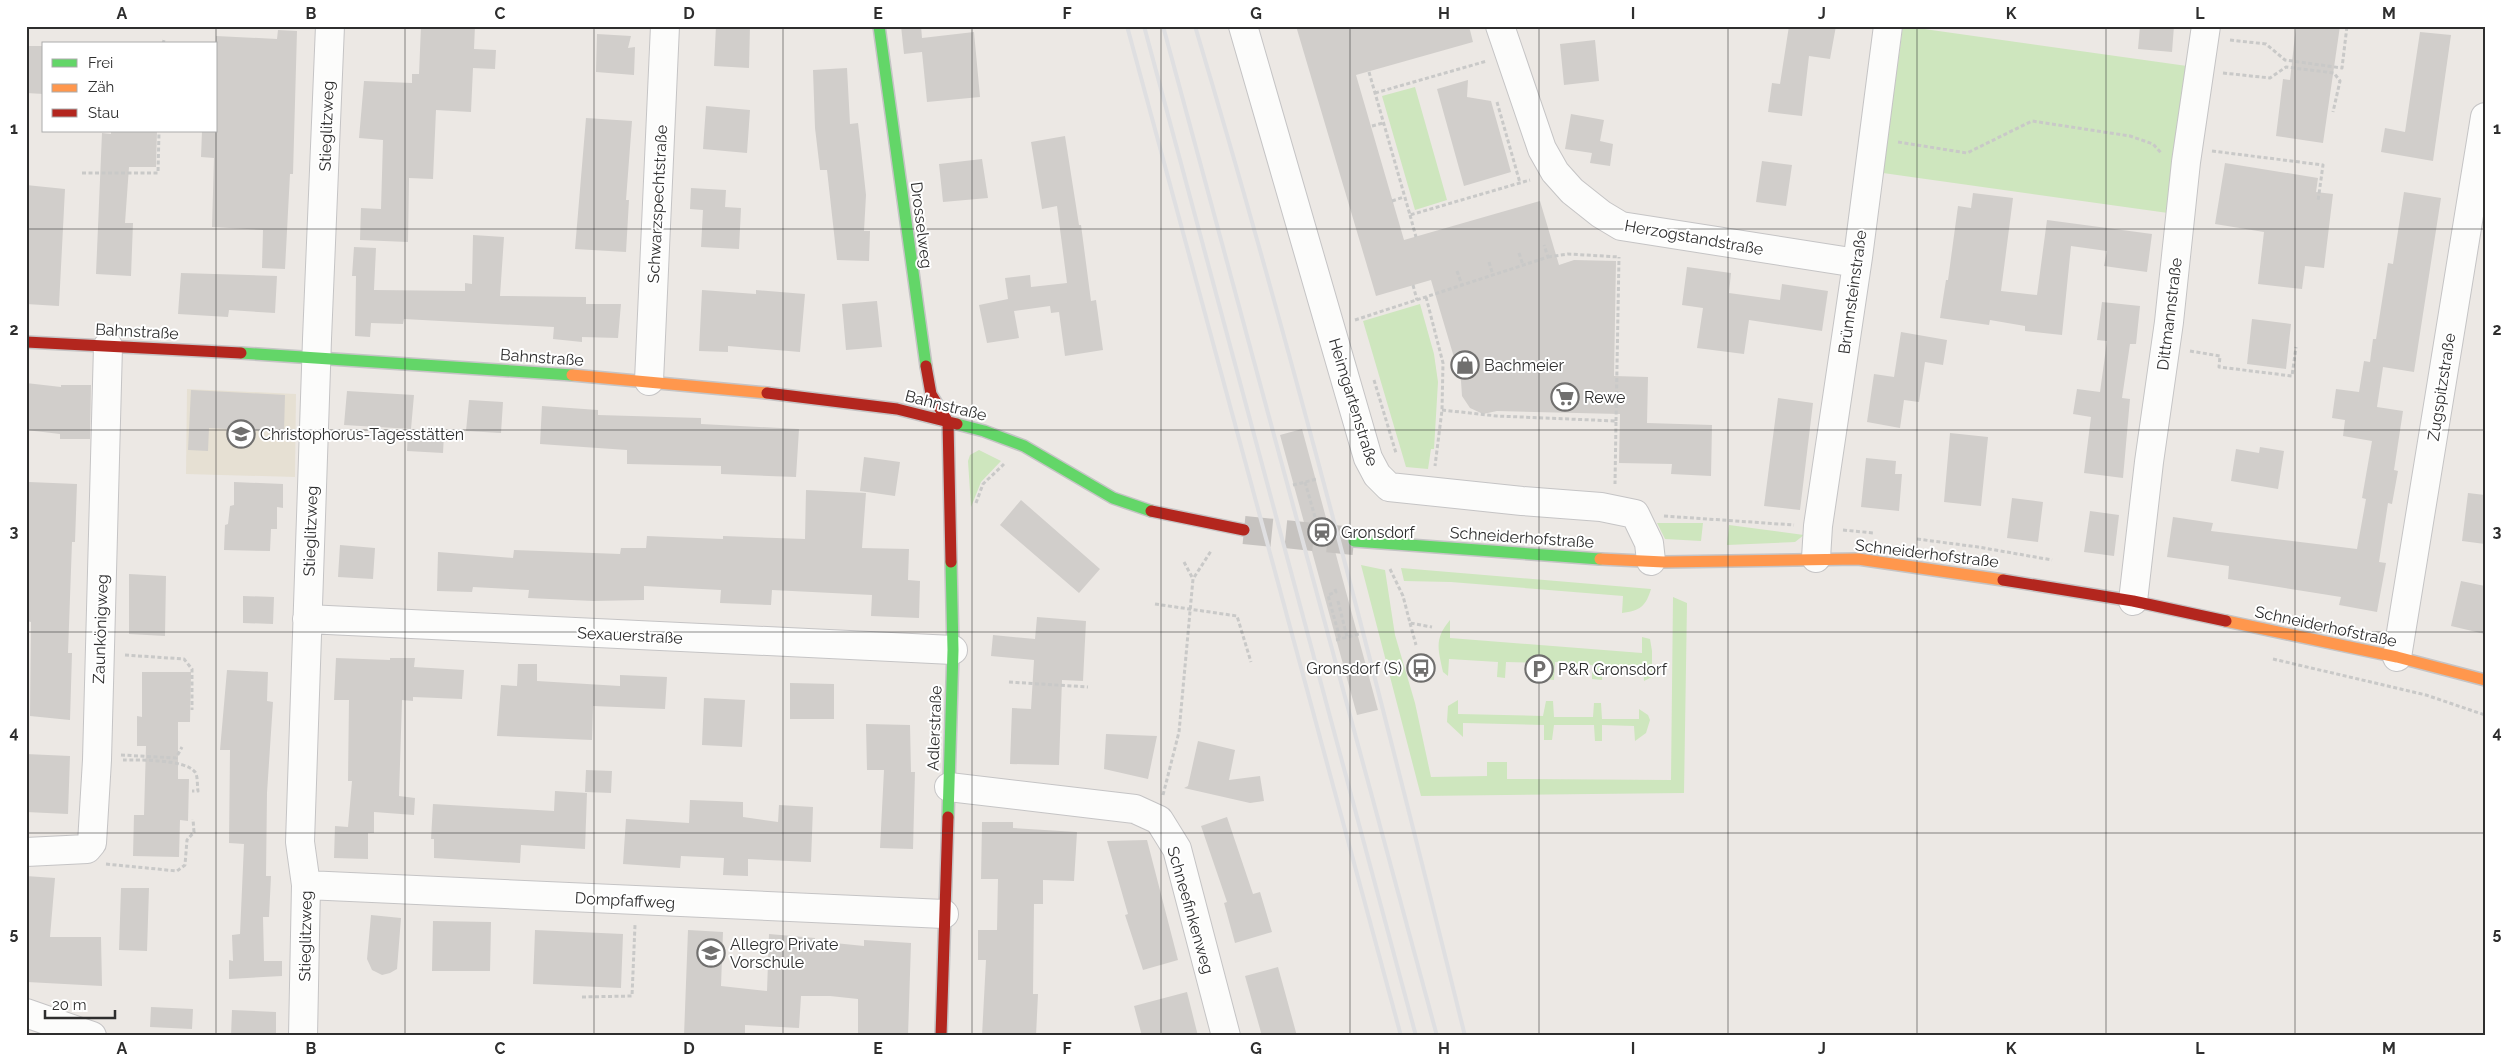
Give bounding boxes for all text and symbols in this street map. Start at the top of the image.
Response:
text: A [117,4,128,23]
text: B [306,4,317,23]
text: C [495,4,506,23]
text: D [683,4,695,23]
text: E [873,4,883,23]
text: F [1062,4,1072,23]
text: G [1250,4,1262,23]
text: H [1438,4,1450,23]
text: I [1631,4,1635,23]
text: J [1818,4,1826,23]
text: K [2006,4,2017,23]
text: L [2195,4,2205,23]
text: M [2382,4,2396,23]
legend [42,42,218,132]
text: Frei [88,54,113,72]
text: Zäh [88,78,114,96]
street label: Stieglitzweg [315,80,338,172]
text: Stau [88,104,119,122]
text: 1 [10,119,18,138]
text: 1 [2493,119,2501,138]
street label: Schwarzspechtstraße [644,124,671,284]
street label: Drosselweg [907,181,936,270]
street label: Herzogstandstraße [1623,216,1765,259]
street label: Brünnsteinstraße [1834,229,1871,355]
street label: Dittmannstraße [2153,257,2186,371]
text: 2 [9,320,19,339]
street label: Bahnstraße [95,320,179,343]
text: 2 [2492,320,2502,339]
street label: Zugspitzstraße [2424,332,2459,442]
street label: Heimgartenstraße [1325,336,1382,469]
street label: Bahnstraße [500,345,584,370]
shop icon: Bachmeier [1450,350,1480,380]
place label: Bachmeier [1484,356,1564,375]
supermarket icon: Rewe [1550,382,1580,412]
street label: Bahnstraße [903,386,989,425]
place label: Rewe [1584,388,1625,407]
school or university icon: Christophorus-Tagesstätten [226,419,256,449]
place label: Christophorus-Tagesstätten [260,425,464,444]
street label: Stieglitzweg [299,485,322,577]
station icon: Gronsdorf [1307,517,1337,547]
text: 3 [10,522,19,541]
text: 3 [2493,522,2502,541]
place label: Gronsdorf [1341,523,1415,542]
street label: Schneiderhofstraße [1449,523,1595,552]
street label: Schneiderhofstraße [1854,535,2000,572]
street label: Zaunkönigweg [89,574,112,684]
street label: Schneiderhofstraße [2253,602,2399,651]
street label: Sexauerstraße [577,623,683,648]
bus stop icon: Gronsdorf (S) [1406,653,1436,683]
parking icon: P&R Gronsdorf [1524,654,1554,684]
place label: Gronsdorf (S) [1306,659,1402,678]
place label: P&R Gronsdorf [1558,660,1668,679]
street label: Adlerstraße [924,685,945,771]
text: 4 [9,723,19,742]
text: 4 [2492,723,2502,742]
street label: Schneefinkenweg [1163,844,1218,976]
street label: Dompfaffweg [574,888,676,913]
street label: Stieglitzweg [295,890,316,982]
text: 5 [10,924,19,943]
text: 5 [2493,924,2502,943]
place label: Allegro Private Vorschule [730,935,838,972]
school or university icon: Allegro Private Vorschule [696,938,726,968]
scale bar [45,987,115,1019]
text: 20 m [52,996,87,1014]
text: A [117,1039,128,1058]
text: B [306,1039,317,1058]
text: C [495,1039,506,1058]
text: D [683,1039,695,1058]
text: E [873,1039,883,1058]
text: F [1062,1039,1072,1058]
text: G [1250,1039,1262,1058]
text: H [1438,1039,1450,1058]
text: I [1631,1039,1635,1058]
text: J [1818,1039,1826,1058]
text: K [2006,1039,2017,1058]
text: L [2195,1039,2205,1058]
text: M [2382,1039,2396,1058]

